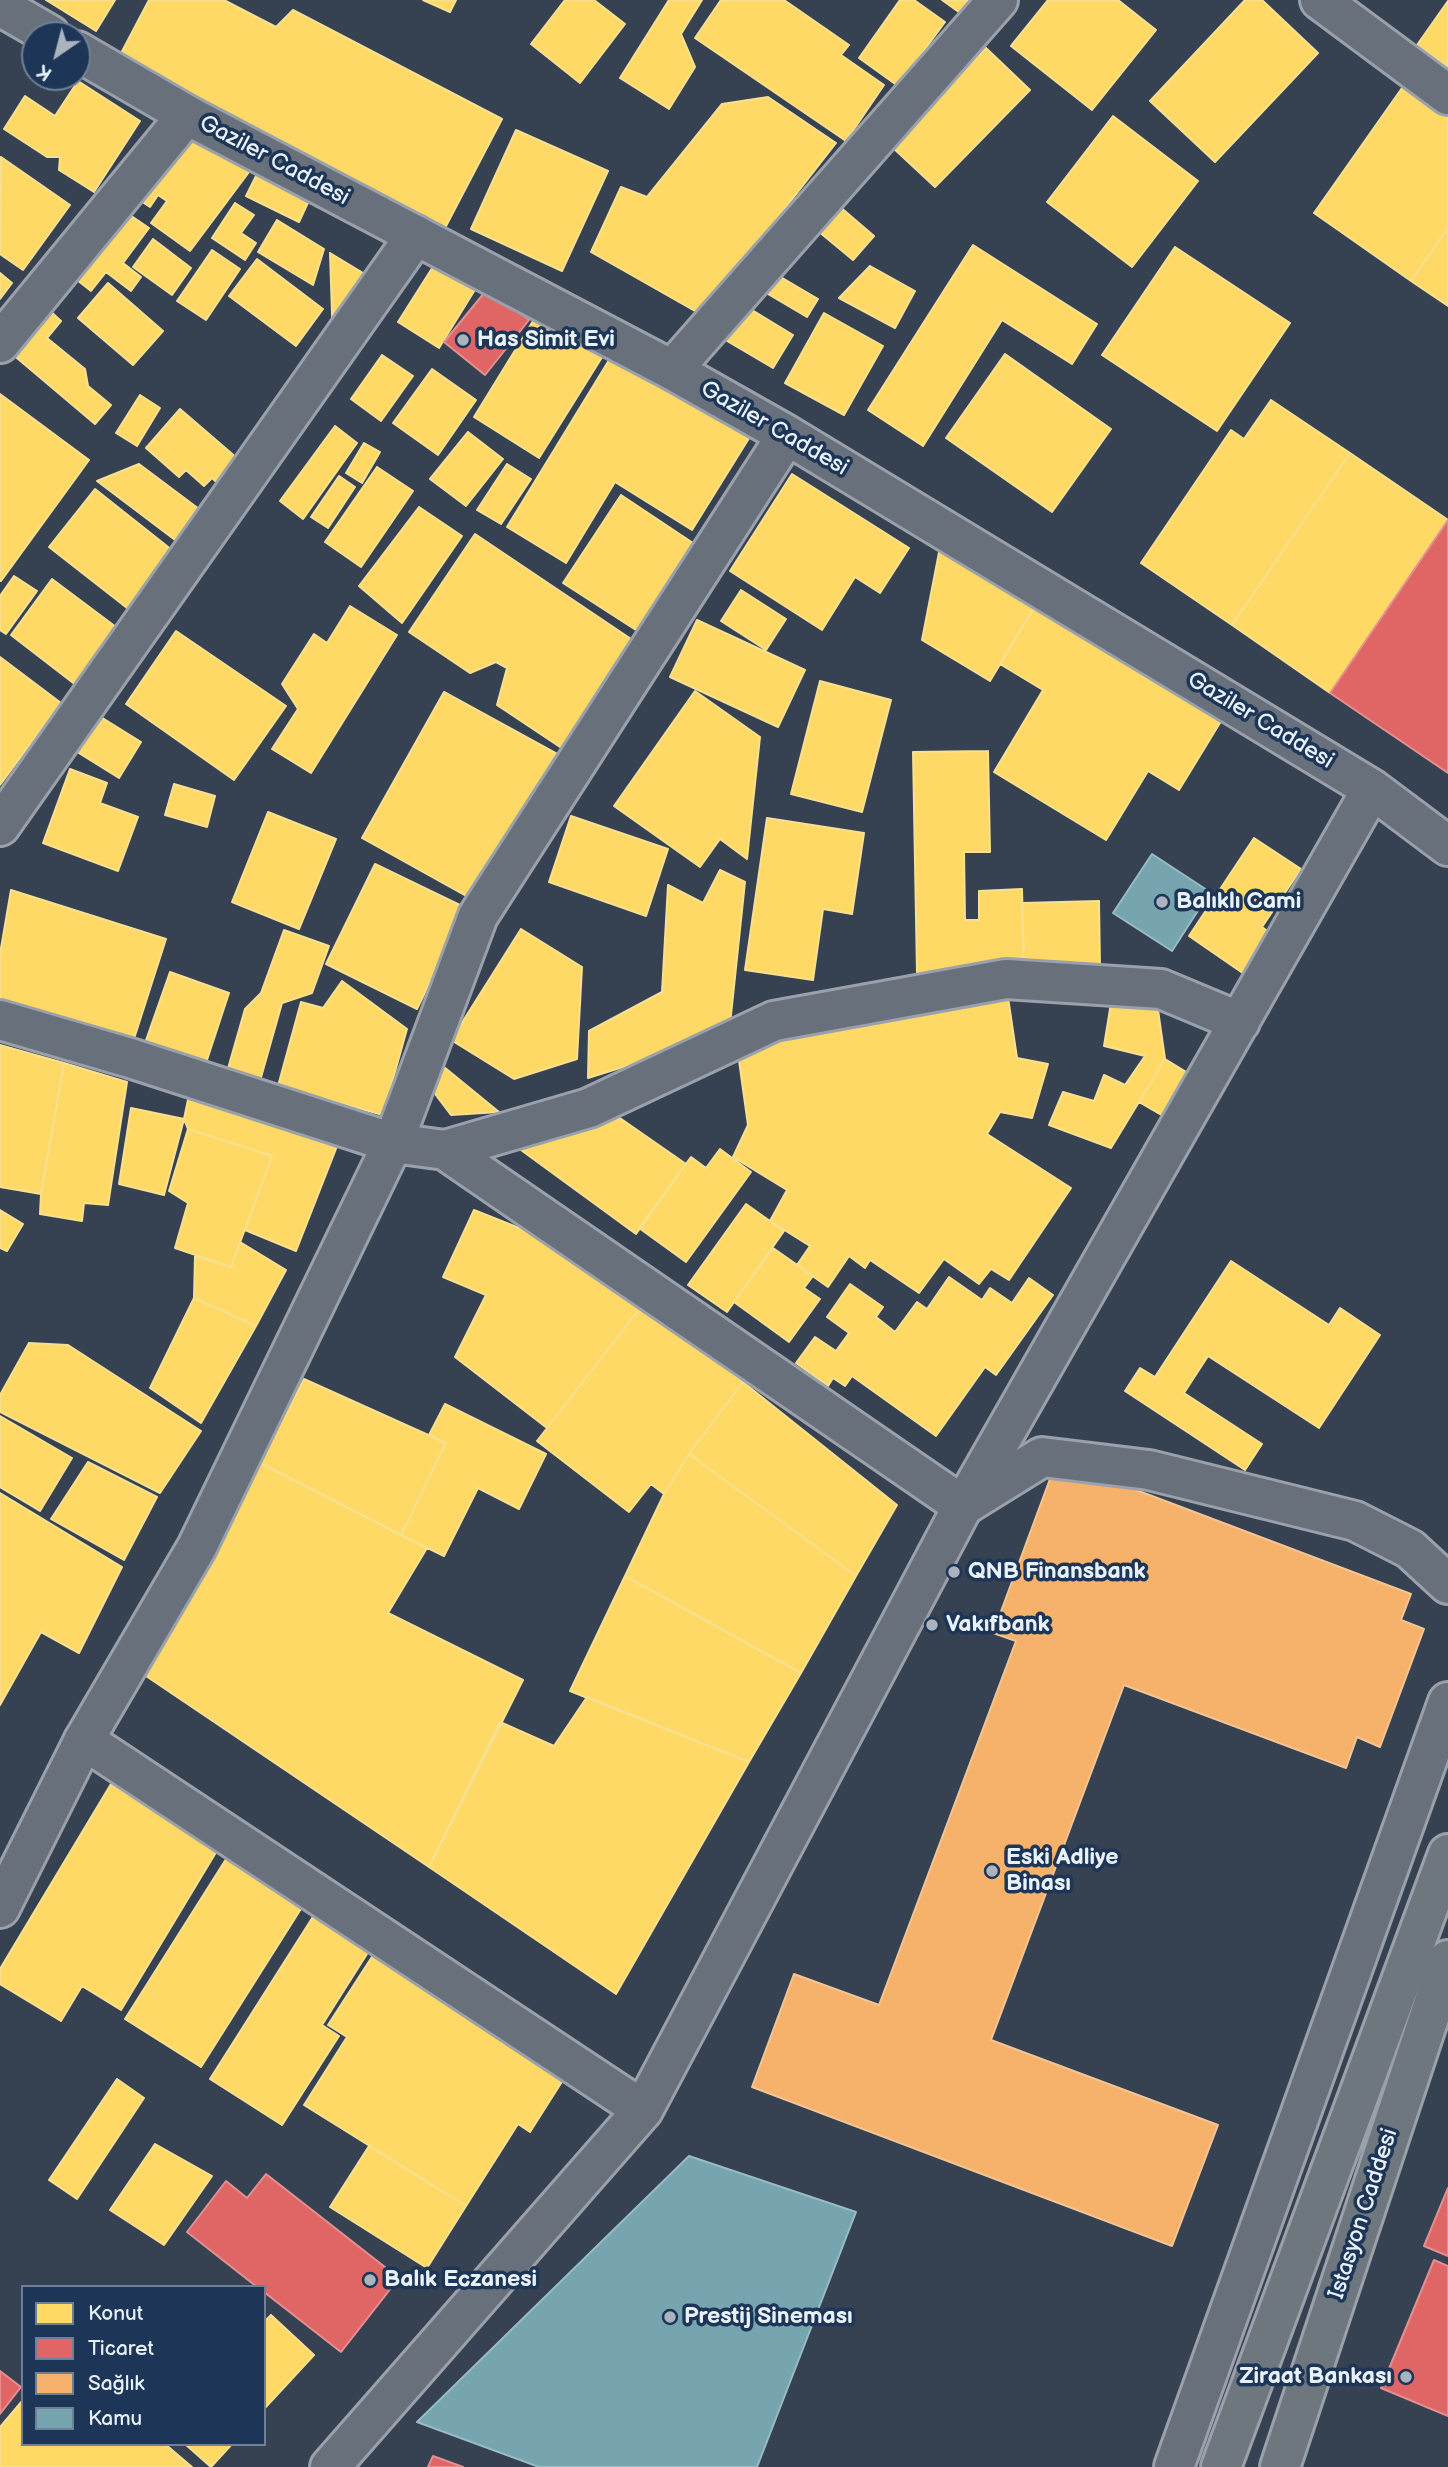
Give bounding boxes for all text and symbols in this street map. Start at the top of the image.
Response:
north arrow [21,21,91,91]
text: K [33,59,57,85]
street label: Gaziler Caddesi [194,110,354,212]
place label: Has Simit Evi [477,326,615,354]
marker: Has Simit Evi [455,332,471,348]
street label: Gaziler Caddesi [695,376,853,482]
street label: Gaziler Caddesi [1182,666,1338,776]
place label: Balıklı Cami [1176,888,1301,916]
marker: Balıklı Cami [1154,894,1170,910]
place label: QNB Finansbank [968,1558,1146,1586]
marker: QNB Finansbank [946,1564,962,1580]
place label: Vakıfbank [946,1611,1050,1639]
marker: Vakıfbank [924,1617,940,1633]
place label: Eski Adliye Binası [1006,1844,1119,1898]
marker: Eski Adliye Binası [984,1863,1000,1879]
street label: Istasyon Caddesi [1323,2125,1405,2303]
place label: Balık Eczanesi [384,2266,537,2294]
marker: Balık Eczanesi [362,2272,378,2288]
legend [21,2285,266,2446]
text: Konut [88,2301,143,2326]
place label: Prestij Sineması [684,2303,853,2331]
marker: Prestij Sineması [662,2309,678,2325]
text: Ticaret [88,2336,154,2361]
place label: Ziraat Bankası [1239,2363,1392,2391]
marker: Ziraat Bankası [1398,2369,1414,2385]
text: Sağlık [88,2371,145,2396]
text: Kamu [88,2406,142,2431]

